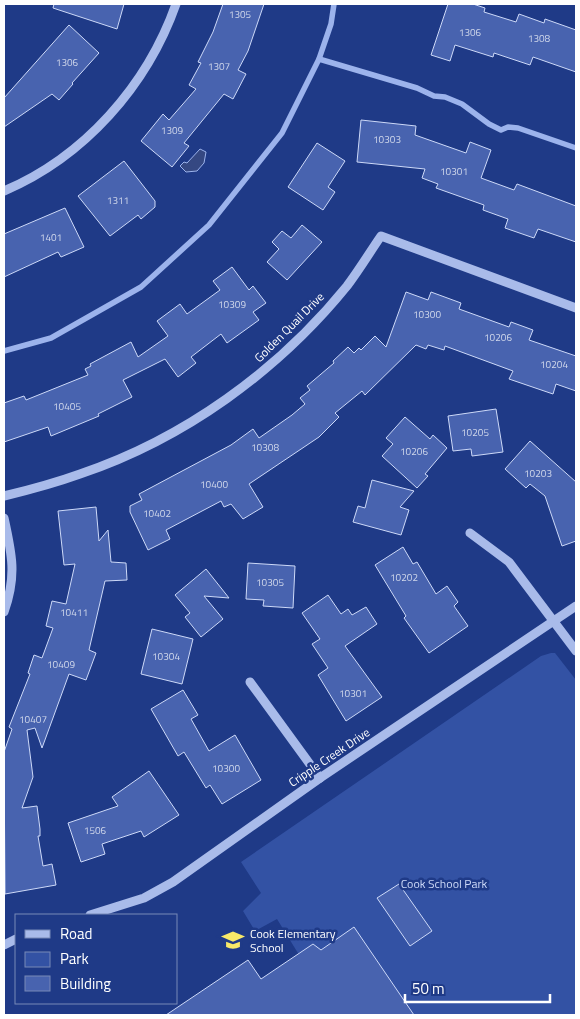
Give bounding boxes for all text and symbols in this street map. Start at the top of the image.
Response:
house number: 1305 [229,7,252,22]
house number: 1306 [459,25,482,40]
house number: 1308 [528,31,551,46]
house number: 1306 [56,55,79,70]
house number: 1307 [208,59,230,74]
house number: 1309 [161,123,184,138]
house number: 10303 [373,132,401,147]
house number: 10301 [440,164,468,179]
house number: 1311 [107,193,129,208]
house number: 1401 [40,230,62,245]
street label: Golden Quail Drive [250,288,328,366]
house number: 10309 [218,297,246,312]
house number: 10300 [413,307,441,322]
house number: 10206 [484,330,512,345]
house number: 10204 [540,357,568,372]
house number: 10405 [53,399,81,414]
house number: 10205 [461,425,489,440]
house number: 10308 [251,440,279,455]
house number: 10206 [400,444,428,459]
house number: 10203 [524,466,552,481]
house number: 10400 [200,477,228,492]
house number: 10402 [143,506,171,521]
house number: 10202 [390,570,418,585]
house number: 10305 [256,575,284,590]
house number: 10411 [60,605,88,620]
house number: 10304 [152,649,180,664]
house number: 10409 [47,657,75,672]
house number: 10301 [339,686,367,701]
house number: 10407 [19,712,47,727]
street label: Cripple Creek Drive [284,723,374,791]
house number: 10300 [212,761,240,776]
house number: 1506 [84,823,107,838]
park label: Cook School Park [401,874,488,893]
legend [15,914,178,1004]
text: Road [60,922,92,945]
place label: Cook Elementary School [250,924,336,957]
school or university icon: Cook Elementary School [220,927,246,953]
text: Park [60,947,89,970]
text: Building [60,972,111,995]
scale bar [405,972,550,1004]
text: 50 m [412,977,445,1000]

